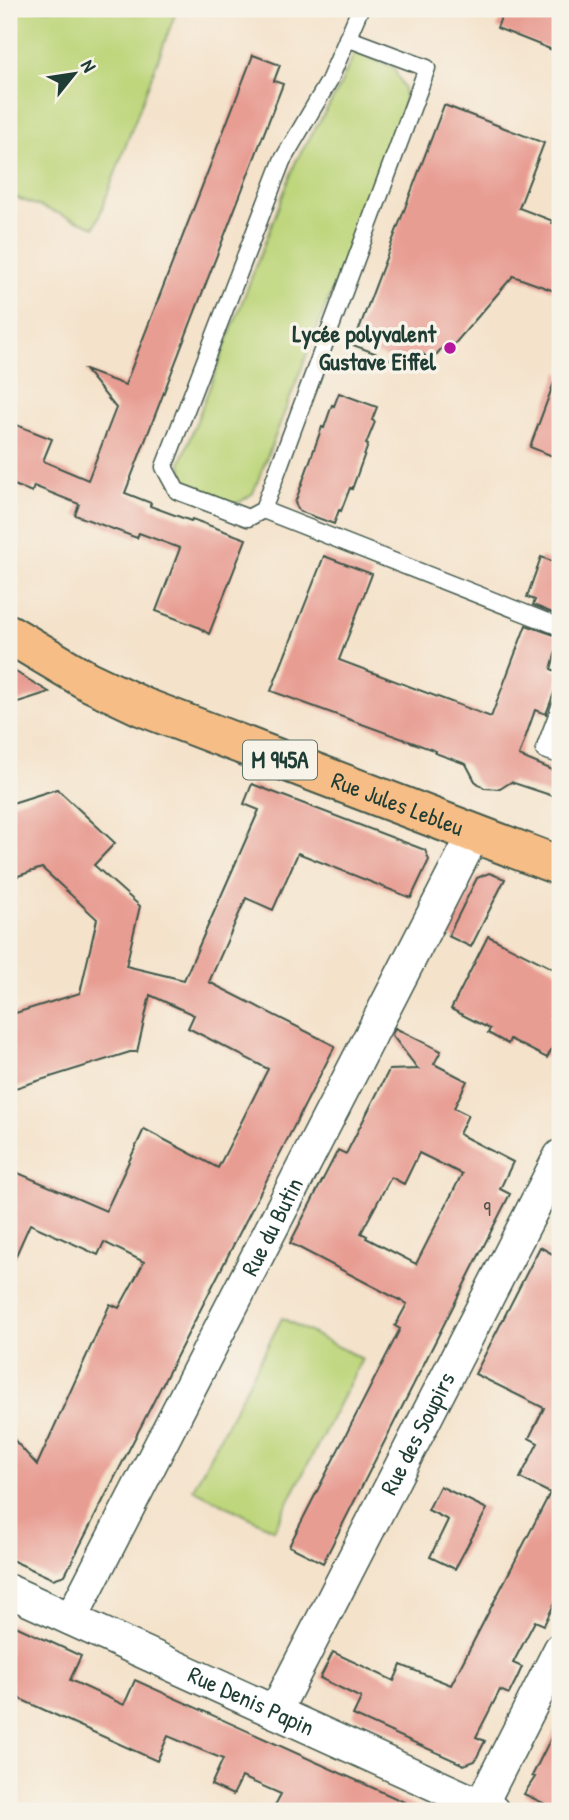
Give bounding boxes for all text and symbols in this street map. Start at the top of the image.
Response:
north arrow [38,38,108,108]
text: N [75,55,103,76]
place label: Lycée polyvalent Gustave Eiffel [292,317,437,377]
marker: Lycée polyvalent Gustave Eiffel [442,340,458,356]
road number: M 945A [243,740,317,780]
street label: Rue Jules Lebleu [327,763,469,843]
street label: Rue du Butin [233,1172,310,1281]
house number: 9 [483,1194,491,1223]
street label: Rue des Soupirs [372,1366,462,1500]
street label: Rue Denis Papin [183,1658,320,1743]

